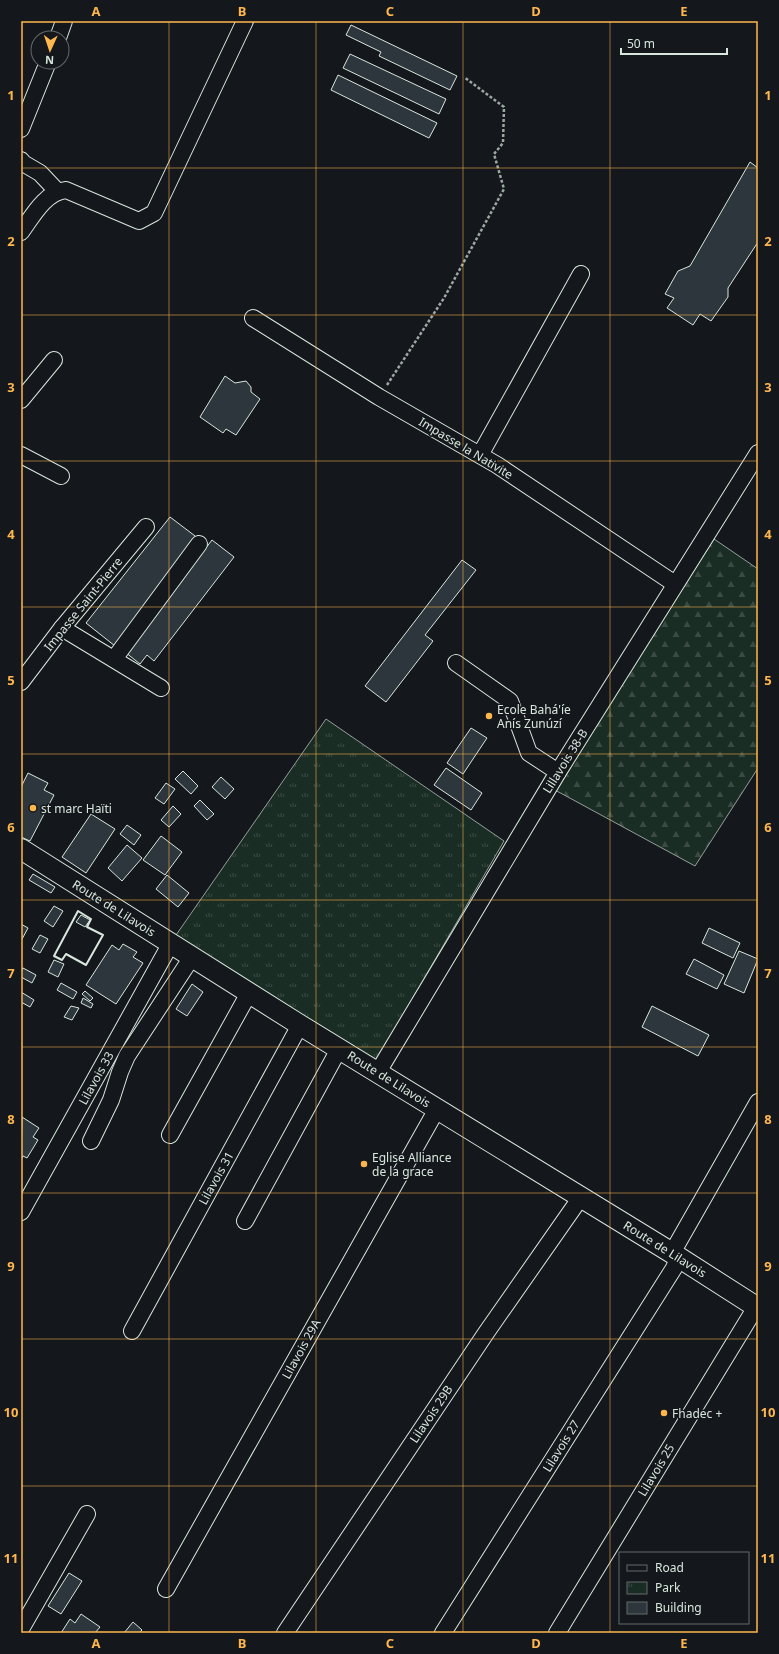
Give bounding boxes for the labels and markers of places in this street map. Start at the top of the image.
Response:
place label: Ecole Bahá'íe Anís Zunúzí [497,701,571,732]
marker: Ecole Bahá'íe Anís Zunúzí [484,711,494,721]
place label: st marc Haïti [41,800,112,817]
marker: st marc Haïti [28,803,38,813]
place label: Eglise Alliance de la grace [372,1149,452,1180]
marker: Eglise Alliance de la grace [359,1159,369,1169]
place label: Fhadec + [672,1405,722,1422]
marker: Fhadec + [659,1408,669,1418]

